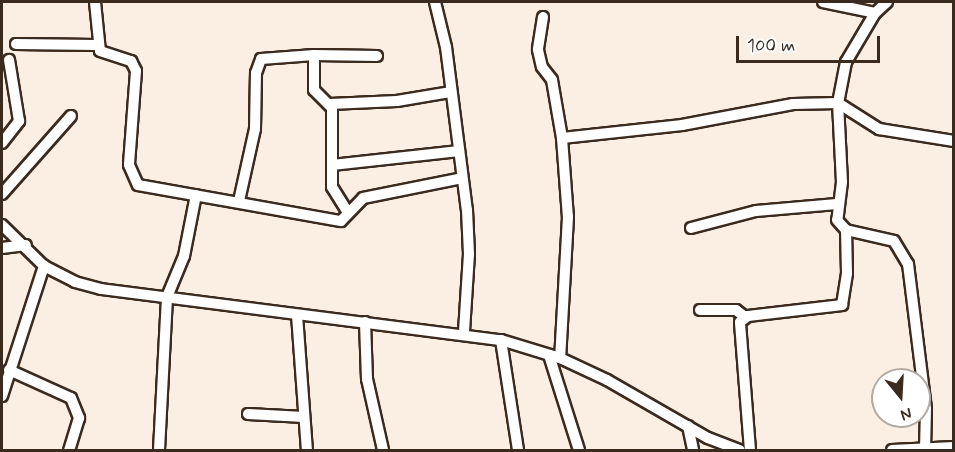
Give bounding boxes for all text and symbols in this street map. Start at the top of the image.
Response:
scale bar [739,24,883,62]
text: 100 m [747,34,795,58]
north arrow [871,368,931,428]
text: N [898,402,914,425]

